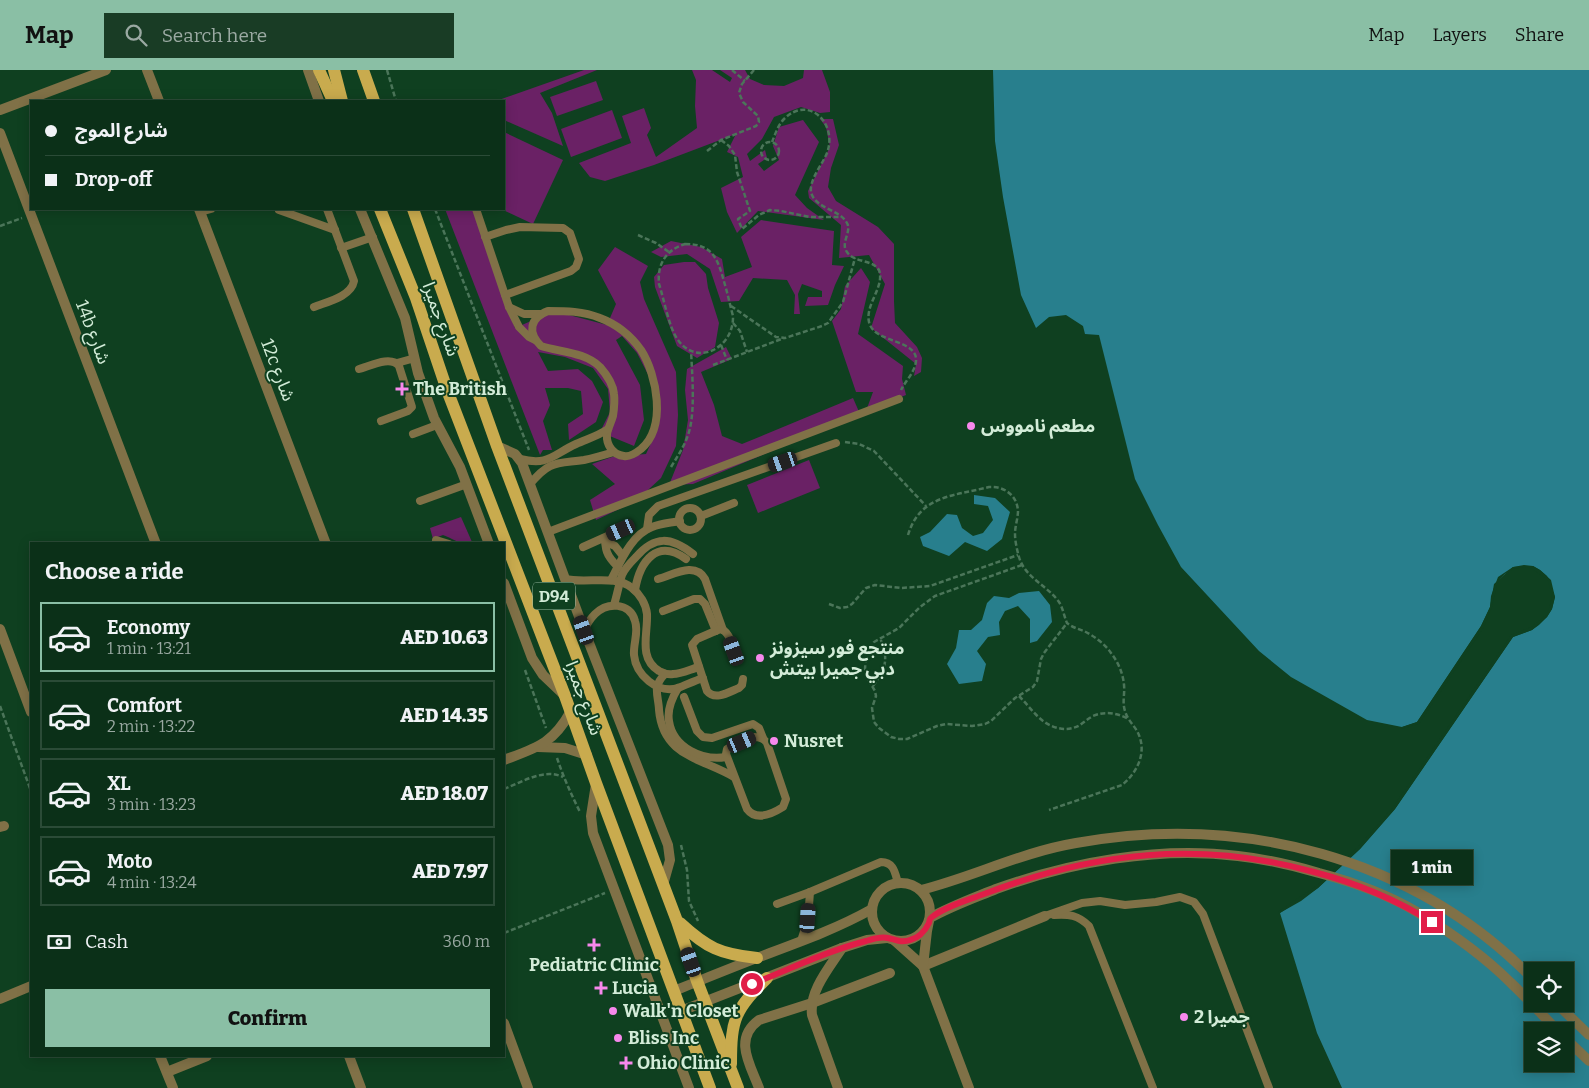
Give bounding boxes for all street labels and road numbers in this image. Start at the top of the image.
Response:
street label: شارع جميرا [415,279,465,360]
street label: 14b شارع [68,297,115,368]
street label: 12c شارع [253,336,300,405]
road number: D94 [533,582,575,610]
street label: شارع جميرا [558,658,608,739]

